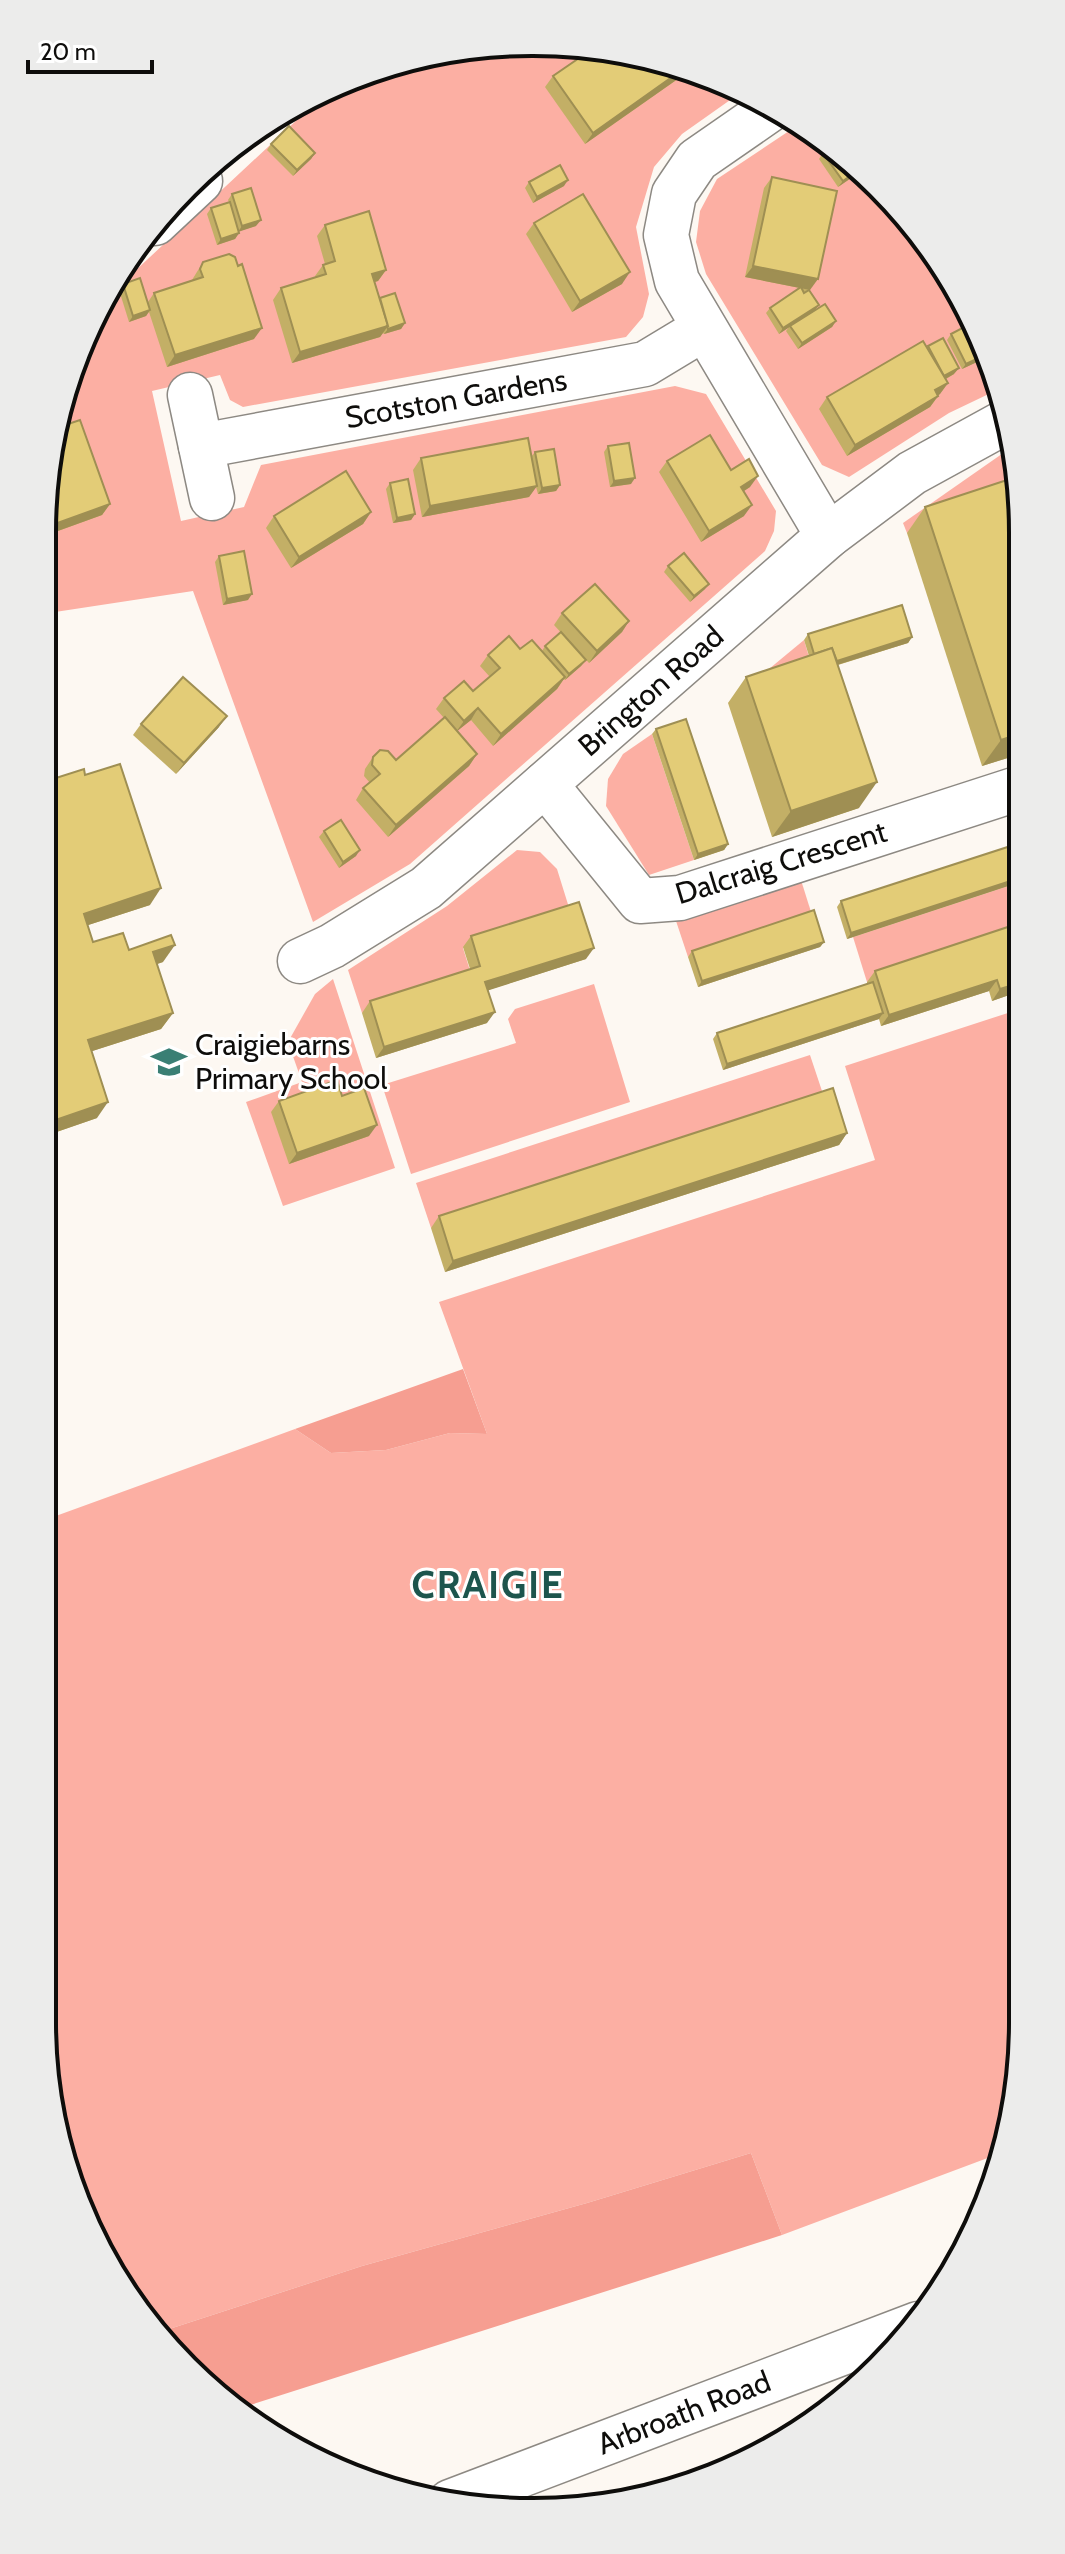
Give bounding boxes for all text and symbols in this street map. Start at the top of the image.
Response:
scale bar [28,24,152,74]
text: 20 m [40,37,96,66]
street label: Scotston Gardens [342,361,570,436]
street label: Brington Road [570,617,731,764]
street label: Dalcraig Crescent [671,813,891,912]
place label: Craigiebarns Primary School [195,1026,387,1097]
school or university icon: Craigiebarns Primary School [150,1043,188,1081]
district label: CRAIGIE [412,1561,564,1608]
street label: Arbroath Road [592,2363,776,2463]

